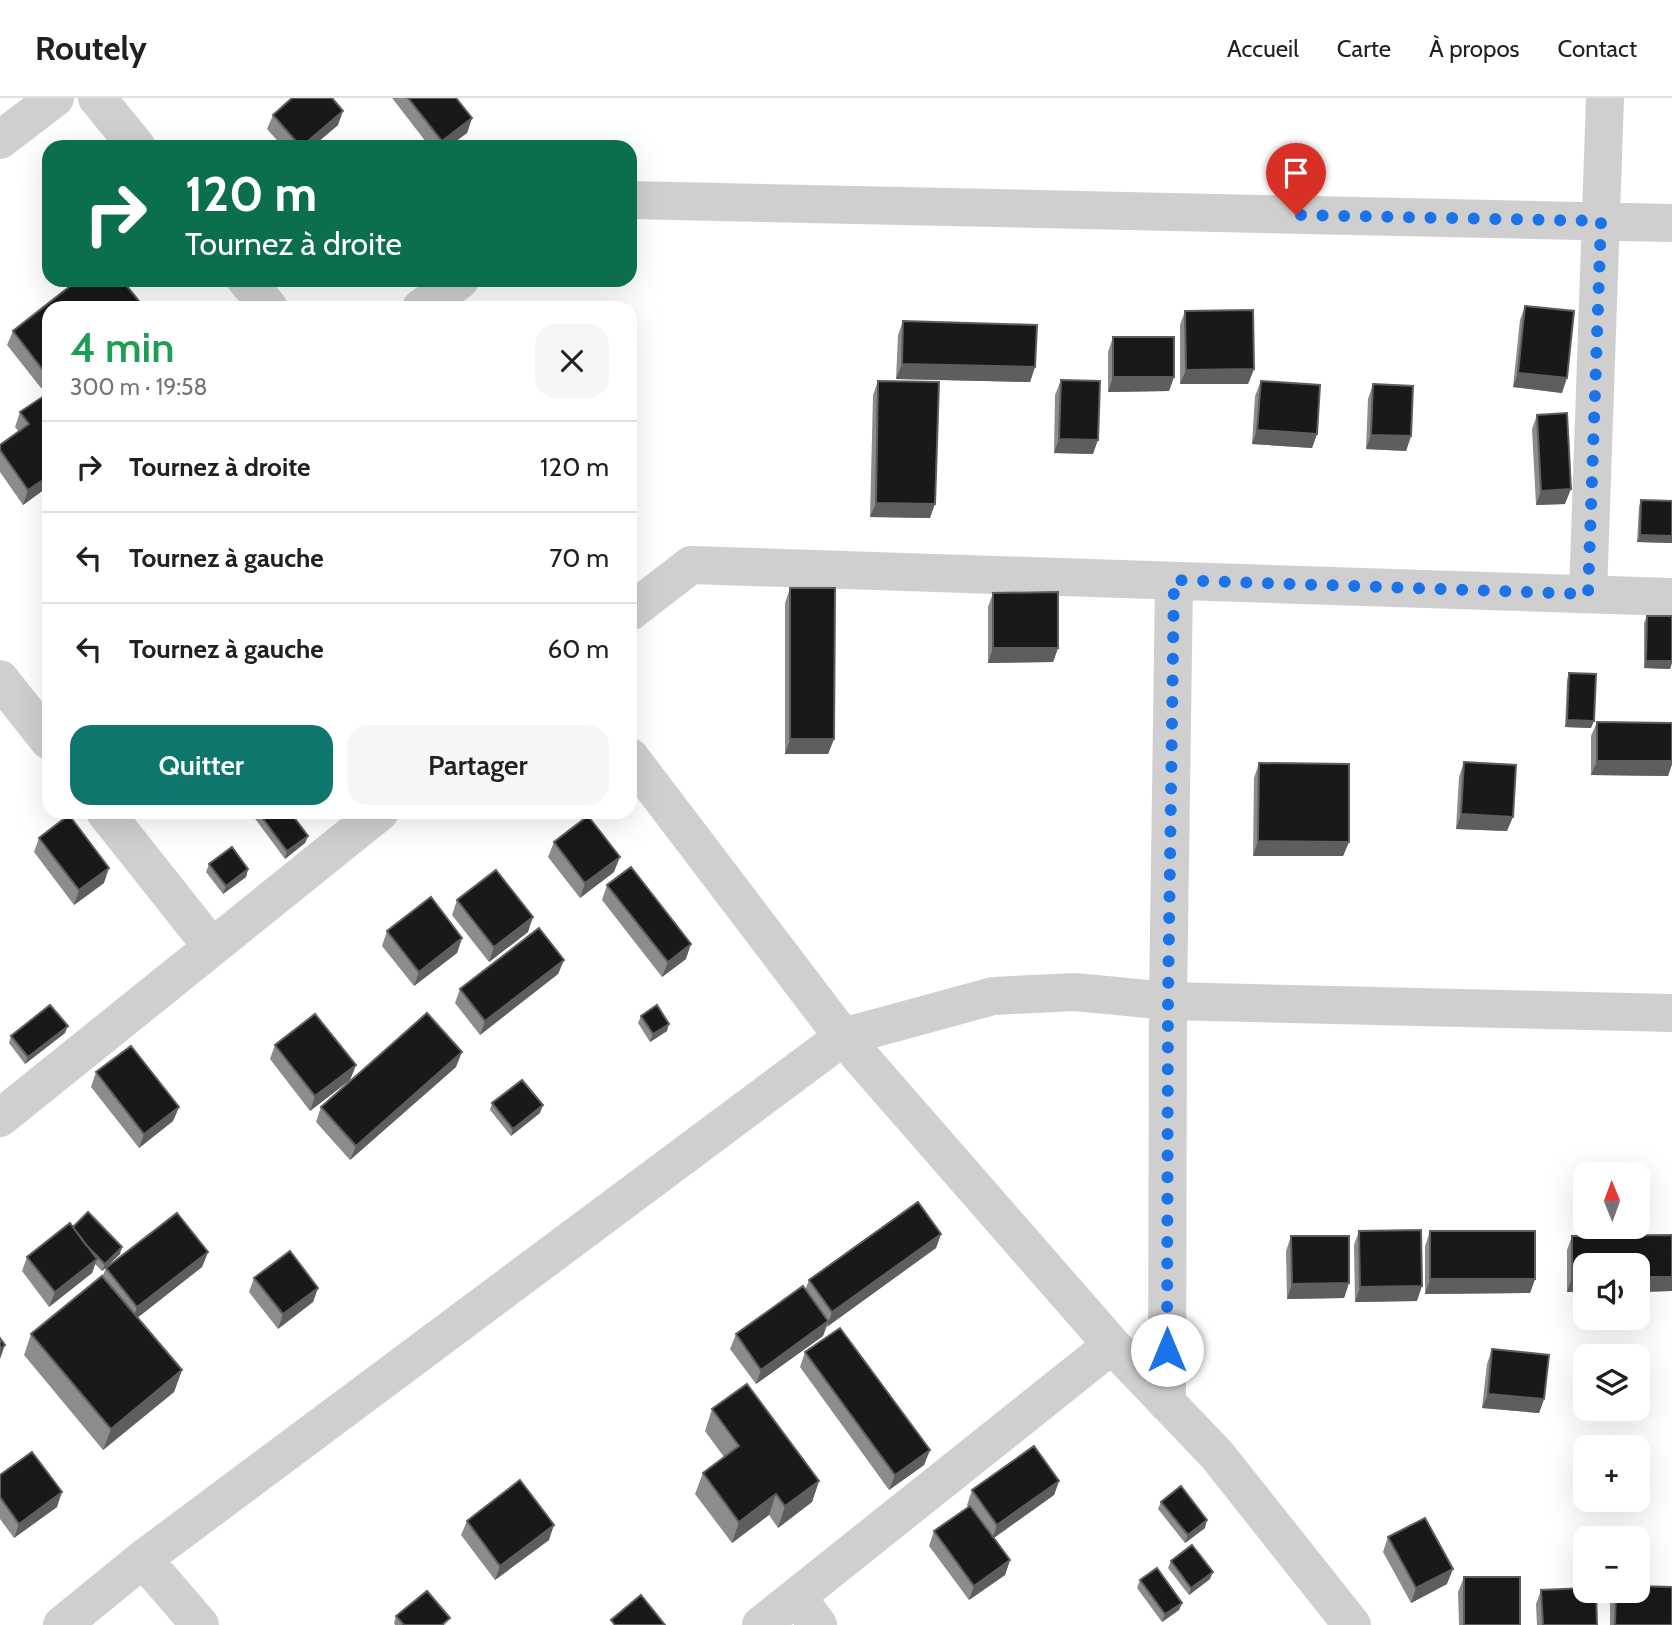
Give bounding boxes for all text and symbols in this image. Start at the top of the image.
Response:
text: Routely [35,28,147,68]
text: Accueil [1227,34,1299,63]
text: Carte [1337,34,1391,63]
text: À propos [1429,34,1520,63]
text: Contact [1558,34,1637,63]
pin [1266,143,1326,215]
icon: arrive [1277,154,1315,192]
text: 120 m [185,164,317,223]
icon: right [70,168,161,259]
text: Tournez à droite [185,224,402,263]
text: 4 min [70,321,174,373]
button: close [535,324,609,398]
text: 300 m · 19:58 [70,373,207,401]
icon: right [70,448,108,486]
text: Tournez à droite [129,451,311,483]
text: 120 m [540,451,609,483]
icon: left [70,539,108,577]
text: Tournez à gauche [129,542,324,574]
text: 70 m [549,542,609,574]
icon: left [70,630,108,668]
text: Tournez à gauche [129,633,324,665]
text: 60 m [547,633,609,665]
button: Quitter [70,725,333,805]
button: Partager [347,725,609,805]
north arrow [1573,1162,1650,1239]
map controls [1573,1162,1650,1603]
button: sound [1573,1253,1650,1330]
position arrow [1130,1313,1204,1387]
button: layers [1573,1344,1650,1421]
button: + [1573,1435,1650,1512]
button: − [1573,1526,1650,1603]

